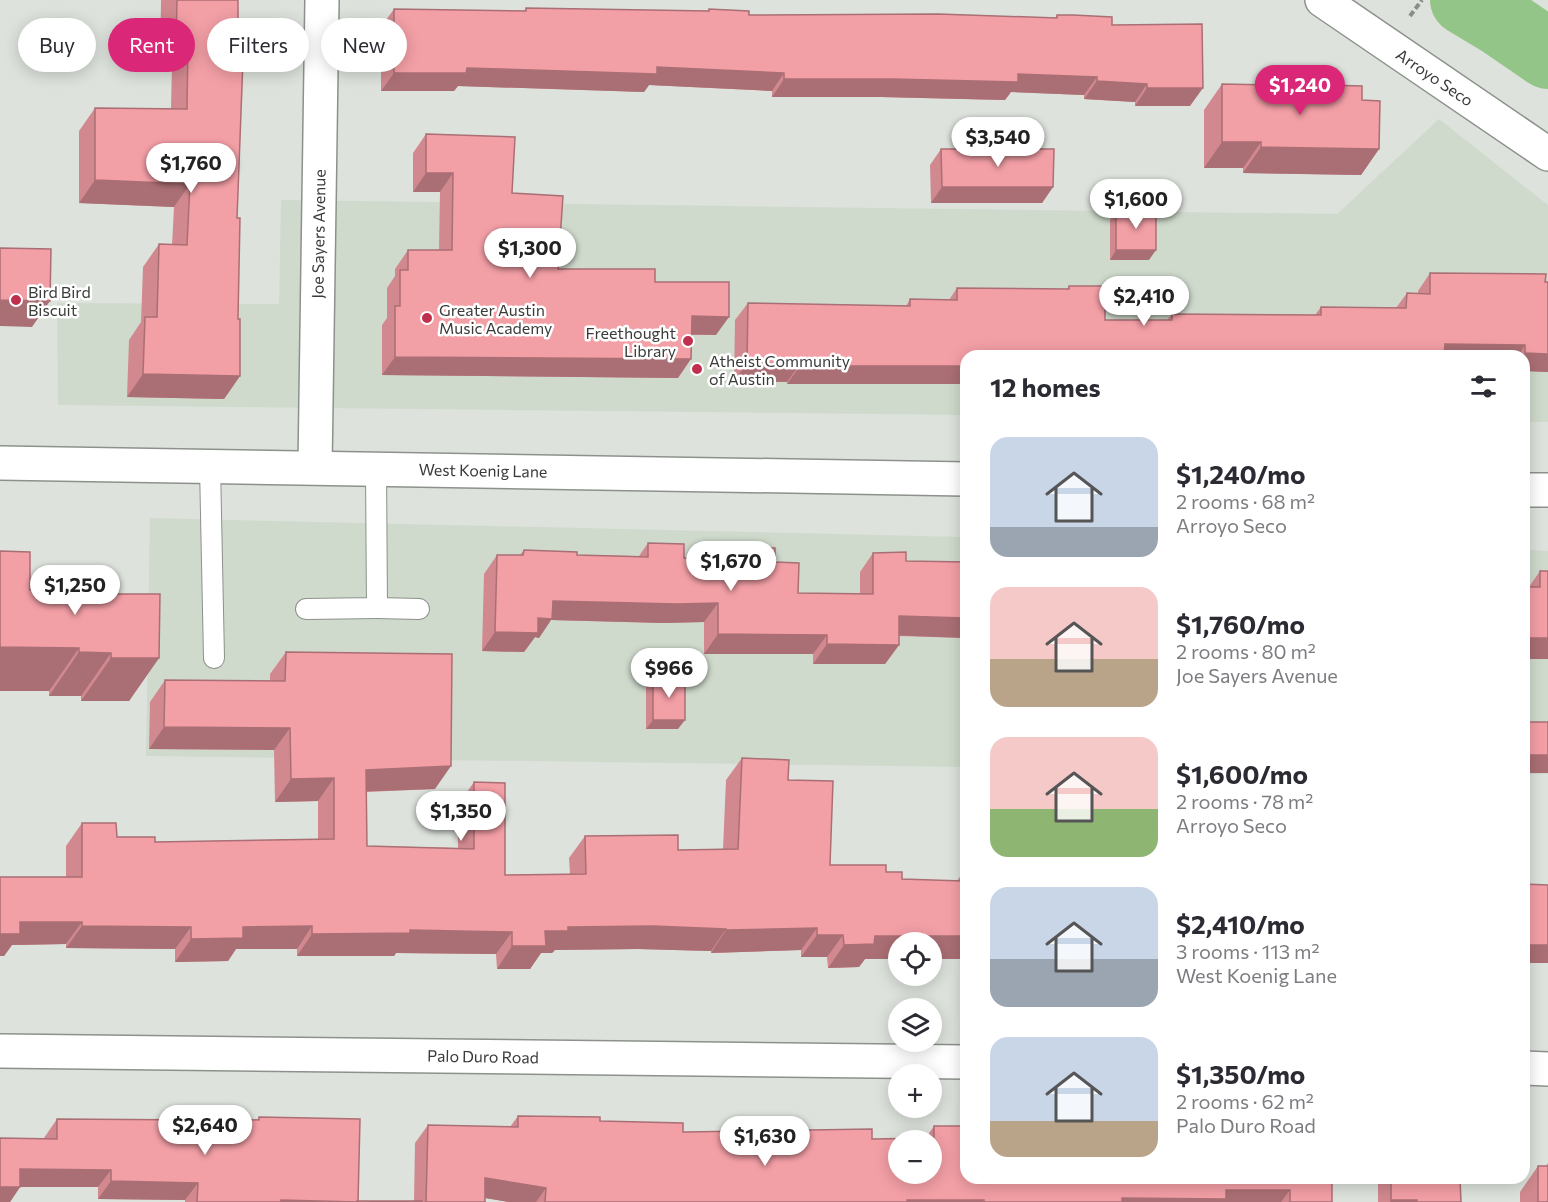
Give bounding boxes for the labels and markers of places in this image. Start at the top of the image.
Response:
pin: $1,240 [1251,65,1349,116]
pin: $3,540 [949,117,1047,168]
pin: $1,760 [142,143,240,194]
pin: $1,600 [1087,179,1185,230]
pin: $1,300 [481,228,579,279]
pin: $2,410 [1095,276,1193,327]
place label: Bird Bird Biscuit [28,282,91,319]
marker: Bird Bird Biscuit [9,293,23,307]
place label: Greater Austin Music Academy [439,300,552,337]
marker: Greater Austin Music Academy [420,311,434,325]
place label: Freethought Library [586,323,676,360]
marker: Freethought Library [681,334,695,348]
place label: Atheist Community of Austin [709,351,850,388]
marker: Atheist Community of Austin [690,362,704,376]
pin: $1,670 [682,541,780,592]
pin: $1,250 [26,565,124,616]
pin: $966 [633,648,705,699]
pin: $1,350 [412,791,510,842]
pin: $2,640 [156,1105,254,1156]
pin: $1,630 [716,1116,814,1167]

